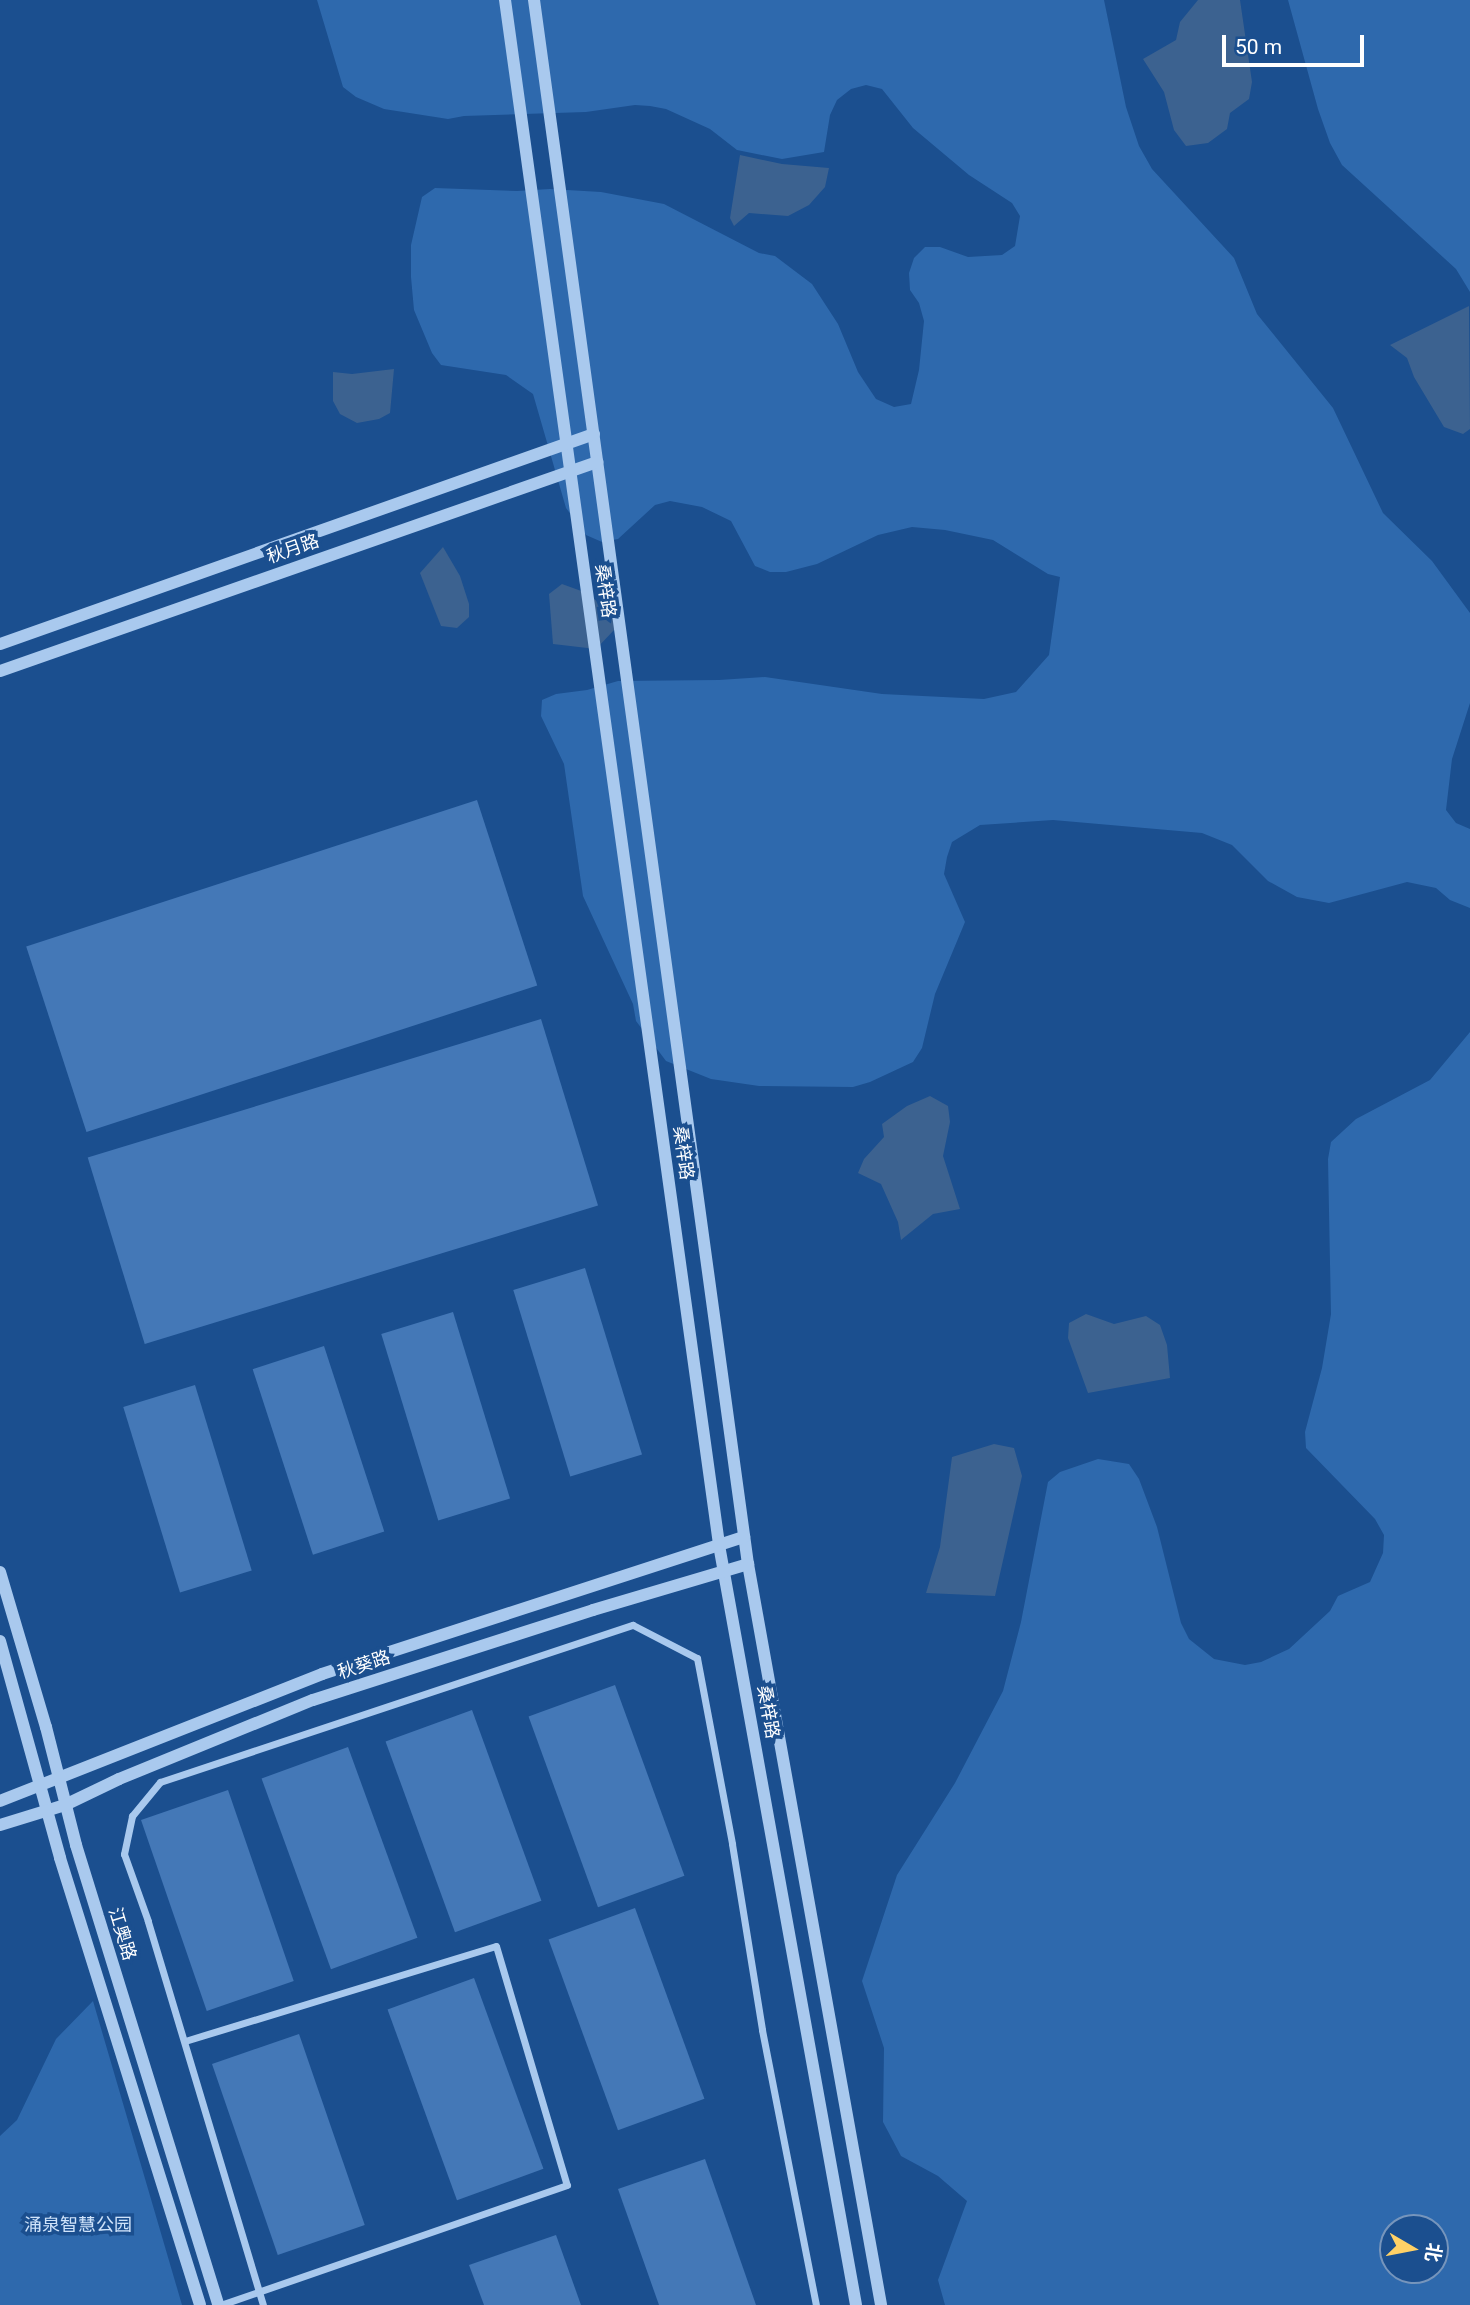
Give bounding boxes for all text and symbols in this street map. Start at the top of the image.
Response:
scale bar [1225,21,1367,65]
text: 50 m [1235,35,1282,59]
street label: 秋月路 [264,530,322,568]
street label: 桑梓路 [591,563,619,619]
street label: 桑梓路 [669,1125,697,1181]
street label: 秋葵路 [335,1646,393,1684]
street label: 桑梓路 [753,1684,783,1740]
street label: 江奥路 [104,1905,140,1963]
park label: 涌泉智慧公园 [24,2214,132,2236]
north arrow [1379,2214,1449,2284]
text: 北 [1420,2241,1446,2264]

